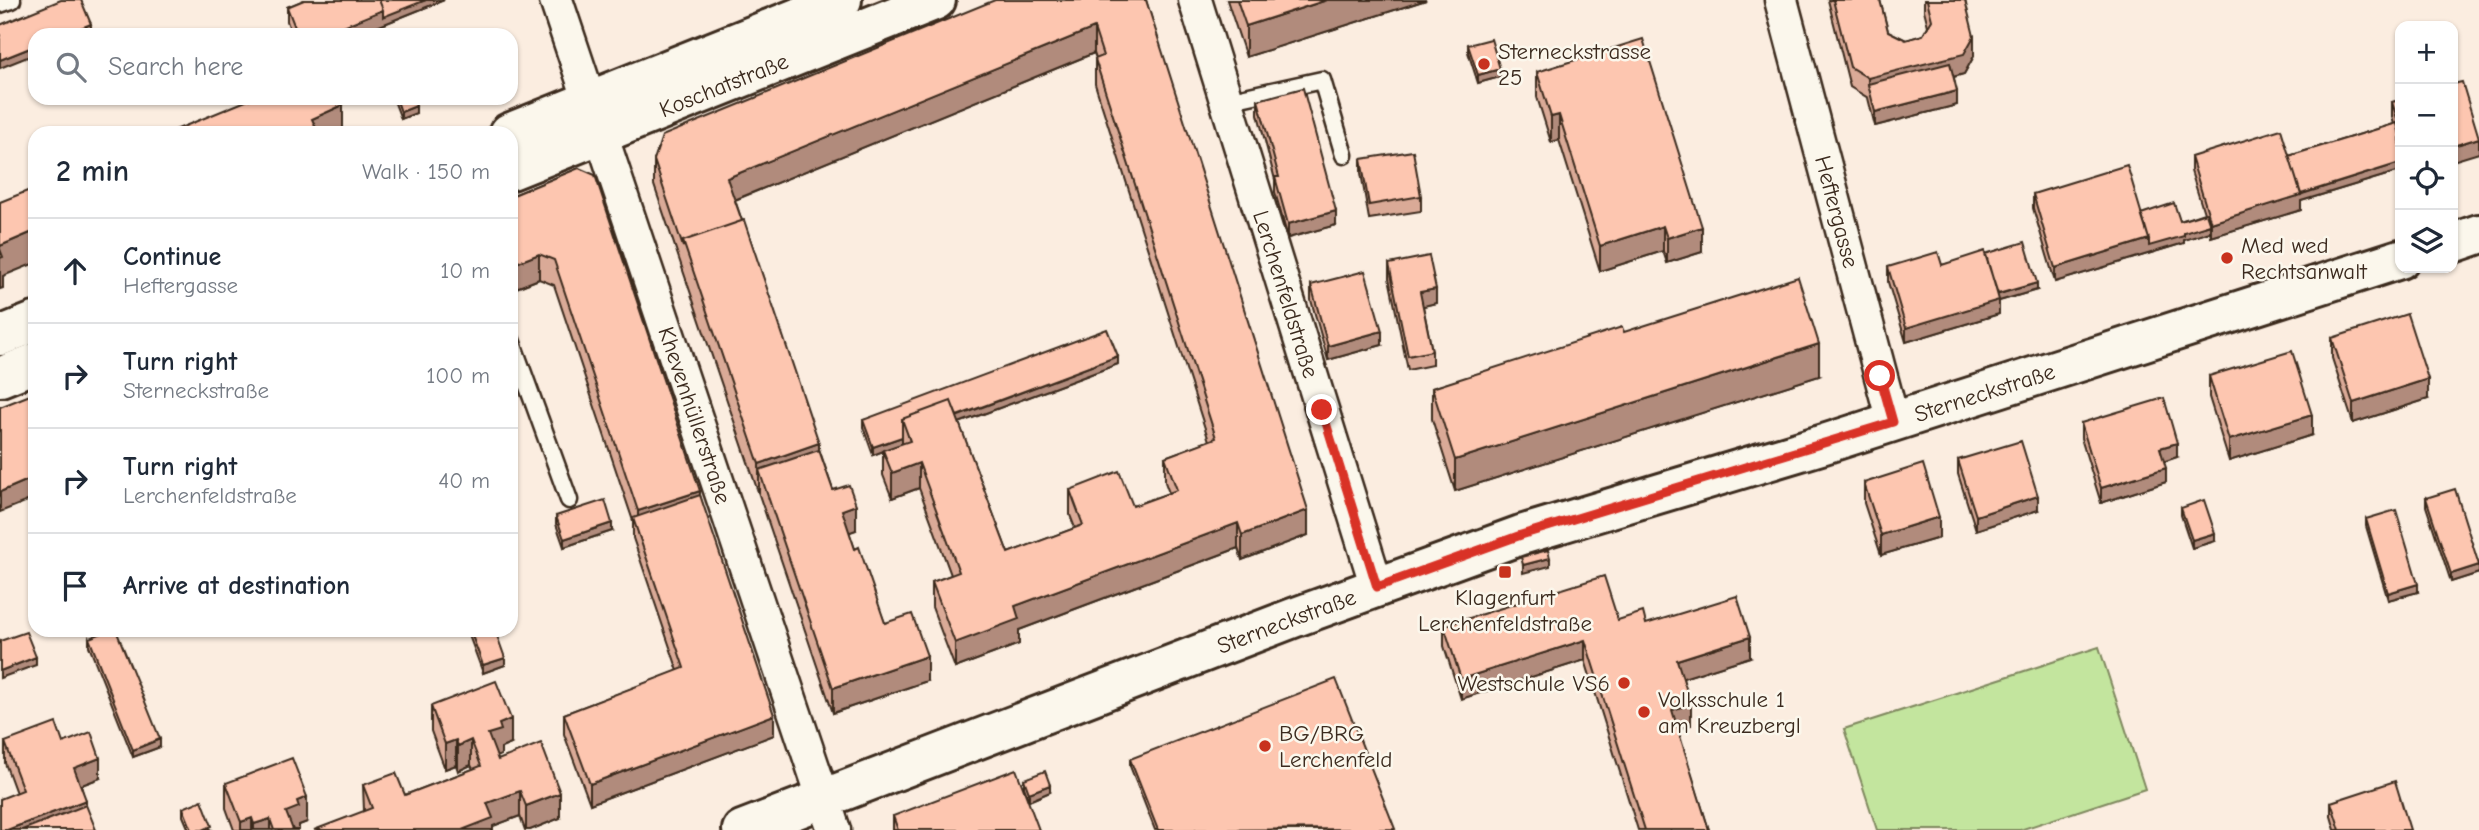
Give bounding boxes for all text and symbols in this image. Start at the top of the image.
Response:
map controls [2395,21,2458,273]
button: + [2395,21,2458,84]
search box [28,28,518,105]
place label: Sterneckstrasse 25 [1498,38,1651,91]
street label: Koschatstraße [655,47,792,123]
icon: search [52,48,90,86]
text: Search here [108,52,243,82]
marker: Sterneckstrasse 25 [1476,56,1492,72]
button: − [2395,84,2458,147]
button: locate [2395,147,2458,210]
street label: Heftergasse [1809,153,1865,271]
text: 2 min [56,154,129,189]
text: Walk · 150 m [362,158,490,185]
street label: Lerchenfeldstraße [1248,207,1325,381]
button: layers [2395,210,2458,273]
place label: Med wed Rechtsanwalt [2241,232,2368,285]
text: Continue [123,242,221,272]
marker: Med wed Rechtsanwalt [2219,250,2235,266]
icon: ahead [56,252,94,290]
text: 10 m [440,257,490,284]
text: Heftergasse [123,272,238,299]
street label: Khevenhüllerstraße [653,323,737,508]
text: Turn right [123,347,237,377]
icon: right [56,357,94,395]
street label: Sterneckstraße [1911,357,2058,428]
route start [1864,360,1895,391]
text: 100 m [426,362,490,389]
text: Sterneckstraße [123,377,269,404]
route end [1306,394,1337,425]
text: Turn right [123,452,237,482]
icon: right [56,462,94,500]
text: 40 m [438,467,490,494]
text: Lerchenfeldstraße [123,482,297,509]
marker: Klagenfurt Lerchenfeldstraße [1497,564,1513,580]
icon: arrive [56,567,94,605]
text: Arrive at destination [123,571,350,601]
street label: Sterneckstraße [1213,583,1359,659]
place label: Klagenfurt Lerchenfeldstraße [1418,584,1592,637]
place label: Westschule VS6 [1458,670,1610,697]
marker: Westschule VS6 [1616,675,1632,691]
place label: Volksschule 1 am Kreuzbergl [1658,686,1801,739]
marker: Volksschule 1 am Kreuzbergl [1636,704,1652,720]
place label: BG/BRG Lerchenfeld [1279,720,1392,773]
marker: BG/BRG Lerchenfeld [1257,738,1273,754]

